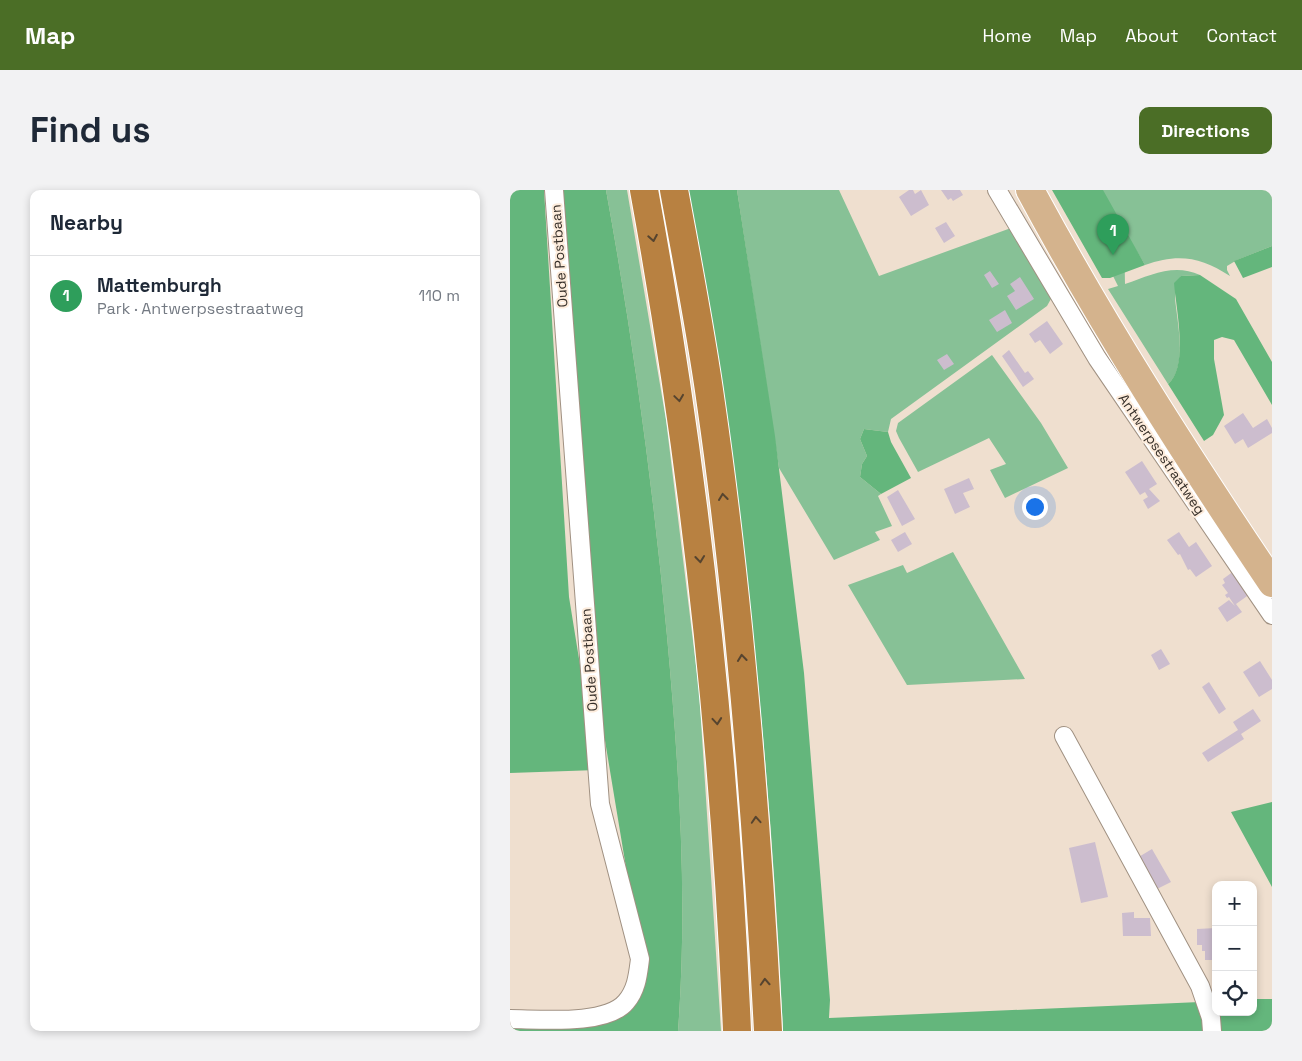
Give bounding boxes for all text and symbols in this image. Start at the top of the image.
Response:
text: Map [25,20,75,51]
text: Home [983,24,1032,47]
text: Map [1060,24,1097,47]
text: About [1125,24,1179,47]
text: Contact [1207,24,1277,47]
button: Directions [1139,107,1272,154]
text: Find us [30,108,151,152]
street label: Oude Postbaan [546,204,572,308]
text: Nearby [50,209,123,236]
pin: 1 [1097,214,1129,255]
one-way arrow [647,234,657,242]
text: Mattemburgh [97,273,222,298]
text: 1 [62,285,70,306]
text: 110 m [418,285,460,306]
text: Park · Antwerpsestraatweg [97,298,304,319]
street label: Antwerpsestraatweg [1115,390,1209,518]
one-way arrow [673,395,684,403]
one-way arrow [719,492,729,501]
your location [1022,494,1048,520]
one-way arrow [694,556,705,564]
street label: Oude Postbaan [576,608,602,712]
one-way arrow [737,654,748,662]
one-way arrow [711,717,722,725]
one-way arrow [751,816,762,824]
map controls [1212,881,1257,1016]
button: + [1212,881,1257,926]
button: − [1212,926,1257,971]
button: locate [1212,971,1257,1016]
one-way arrow [760,978,771,986]

